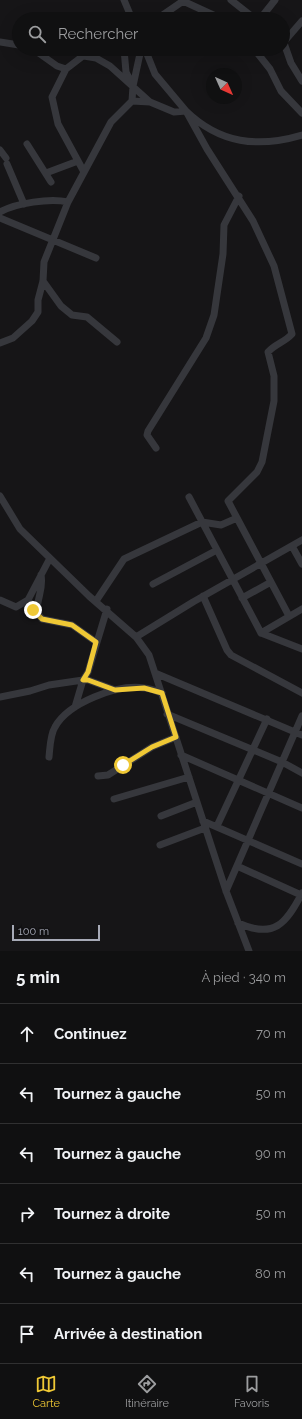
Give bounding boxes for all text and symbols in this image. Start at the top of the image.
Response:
search box [12,12,290,56]
icon: search [26,23,48,45]
text: Rechercher [58,25,138,43]
north arrow [206,68,242,104]
route end [24,601,42,619]
route start [114,756,132,774]
scale bar [12,923,100,942]
text: 100 m [18,925,49,938]
text: 5 min [16,967,60,987]
text: À pied · 340 m [201,970,286,985]
icon: ahead [16,1023,38,1045]
text: Continuez [54,1025,127,1043]
text: 70 m [256,1026,286,1041]
icon: left [16,1083,38,1105]
text: Tournez à gauche [54,1085,181,1103]
text: 50 m [256,1086,286,1101]
icon: left [16,1143,38,1165]
text: Tournez à gauche [54,1145,181,1163]
text: 90 m [255,1146,286,1161]
icon: right [16,1203,38,1225]
text: Tournez à droite [54,1205,170,1223]
text: 50 m [256,1206,286,1221]
icon: left [16,1263,38,1285]
text: Tournez à gauche [54,1265,181,1283]
text: 80 m [255,1266,286,1281]
icon: arrive [16,1323,38,1345]
text: Arrivée à destination [54,1325,202,1343]
tab: Carte [33,1373,60,1410]
tab: Itinéraire [125,1373,169,1410]
tab: Favoris [234,1373,269,1410]

